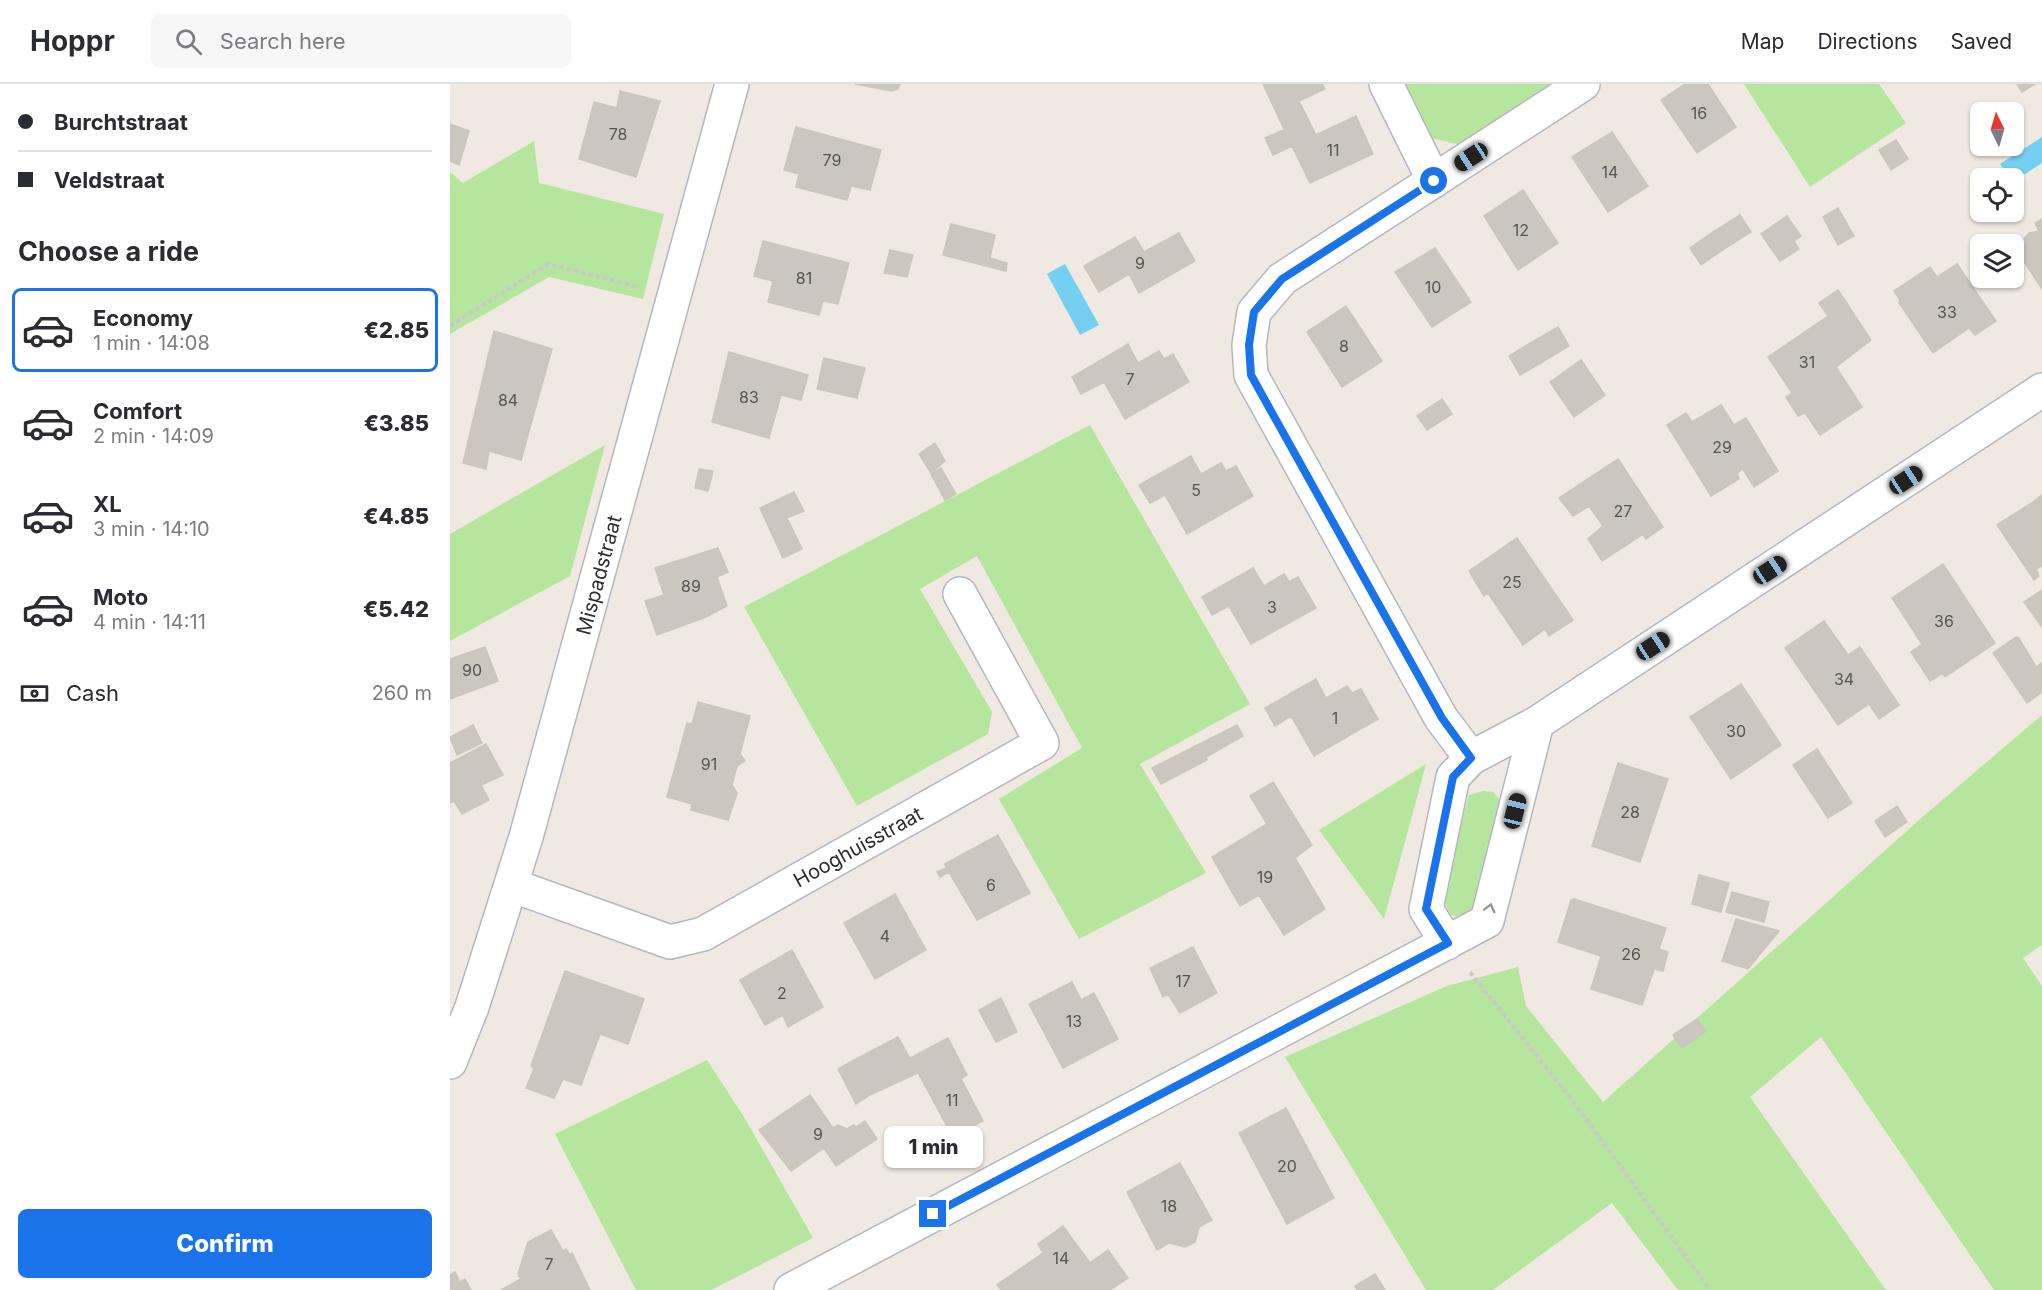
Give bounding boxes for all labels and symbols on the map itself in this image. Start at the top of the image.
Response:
north arrow [1970,102,2024,156]
house number: 16 [1691,103,1707,123]
house number: 78 [609,124,627,144]
house number: 11 [1326,140,1340,160]
car [1451,140,1491,174]
house number: 79 [823,150,841,170]
house number: 14 [1602,162,1618,182]
route start [1420,167,1447,194]
house number: 12 [1513,220,1529,240]
house number: 9 [1135,253,1145,273]
house number: 81 [796,268,812,288]
house number: 10 [1425,277,1441,297]
house number: 33 [1937,302,1957,322]
house number: 8 [1339,336,1349,356]
house number: 31 [1799,352,1815,372]
house number: 7 [1125,369,1135,389]
house number: 83 [739,387,759,407]
house number: 84 [498,390,518,410]
house number: 29 [1712,437,1732,457]
car [1886,463,1926,497]
house number: 5 [1191,480,1201,500]
house number: 27 [1614,501,1632,521]
street label: Mispadstraat [571,512,627,638]
car [1750,553,1790,587]
house number: 25 [1502,572,1522,592]
house number: 89 [681,576,701,596]
house number: 3 [1267,597,1277,617]
house number: 36 [1934,611,1954,631]
car [1633,629,1673,663]
house number: 90 [462,660,482,680]
house number: 34 [1834,669,1854,689]
house number: 1 [1332,708,1338,728]
house number: 30 [1726,721,1746,741]
house number: 91 [701,754,717,774]
car [1502,791,1528,831]
street label: Hooghuisstraat [789,801,927,892]
house number: 28 [1620,802,1640,822]
house number: 19 [1257,867,1273,887]
house number: 6 [986,875,996,895]
one-way arrow [1482,903,1495,913]
house number: 4 [880,926,890,946]
house number: 26 [1621,944,1641,964]
house number: 17 [1175,971,1191,991]
house number: 2 [777,983,787,1003]
house number: 13 [1066,1011,1082,1031]
house number: 11 [945,1090,959,1110]
house number: 9 [813,1124,823,1144]
callout: 1 min [884,1127,982,1169]
house number: 20 [1277,1156,1297,1176]
house number: 18 [1161,1196,1177,1216]
route end [919,1200,946,1227]
house number: 14 [1053,1248,1069,1268]
house number: 7 [544,1254,554,1274]

